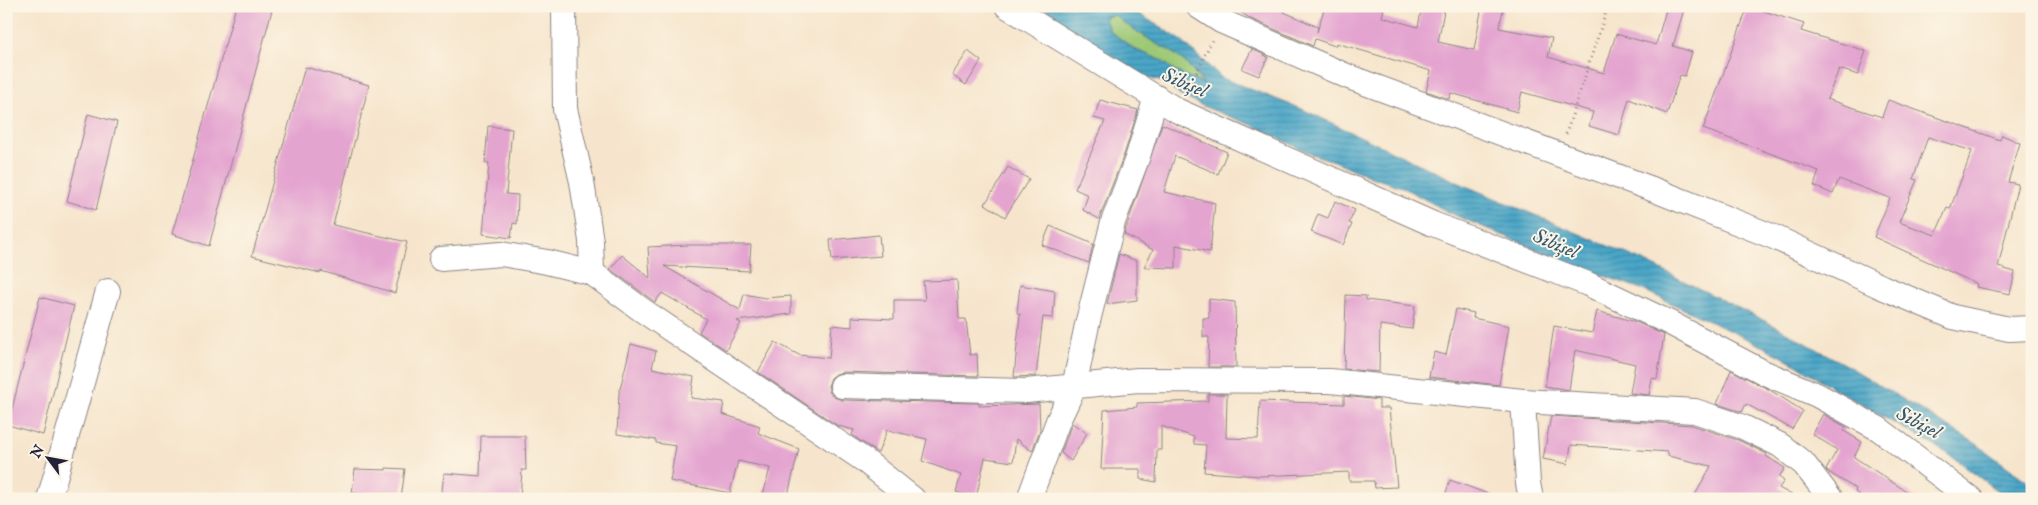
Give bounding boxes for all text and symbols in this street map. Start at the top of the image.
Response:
water label: Sibișel [1158,63,1213,105]
water label: Sibișel [1529,224,1584,266]
water label: Sibișel [1892,401,1947,446]
north arrow [22,432,72,482]
text: N [26,442,49,462]

